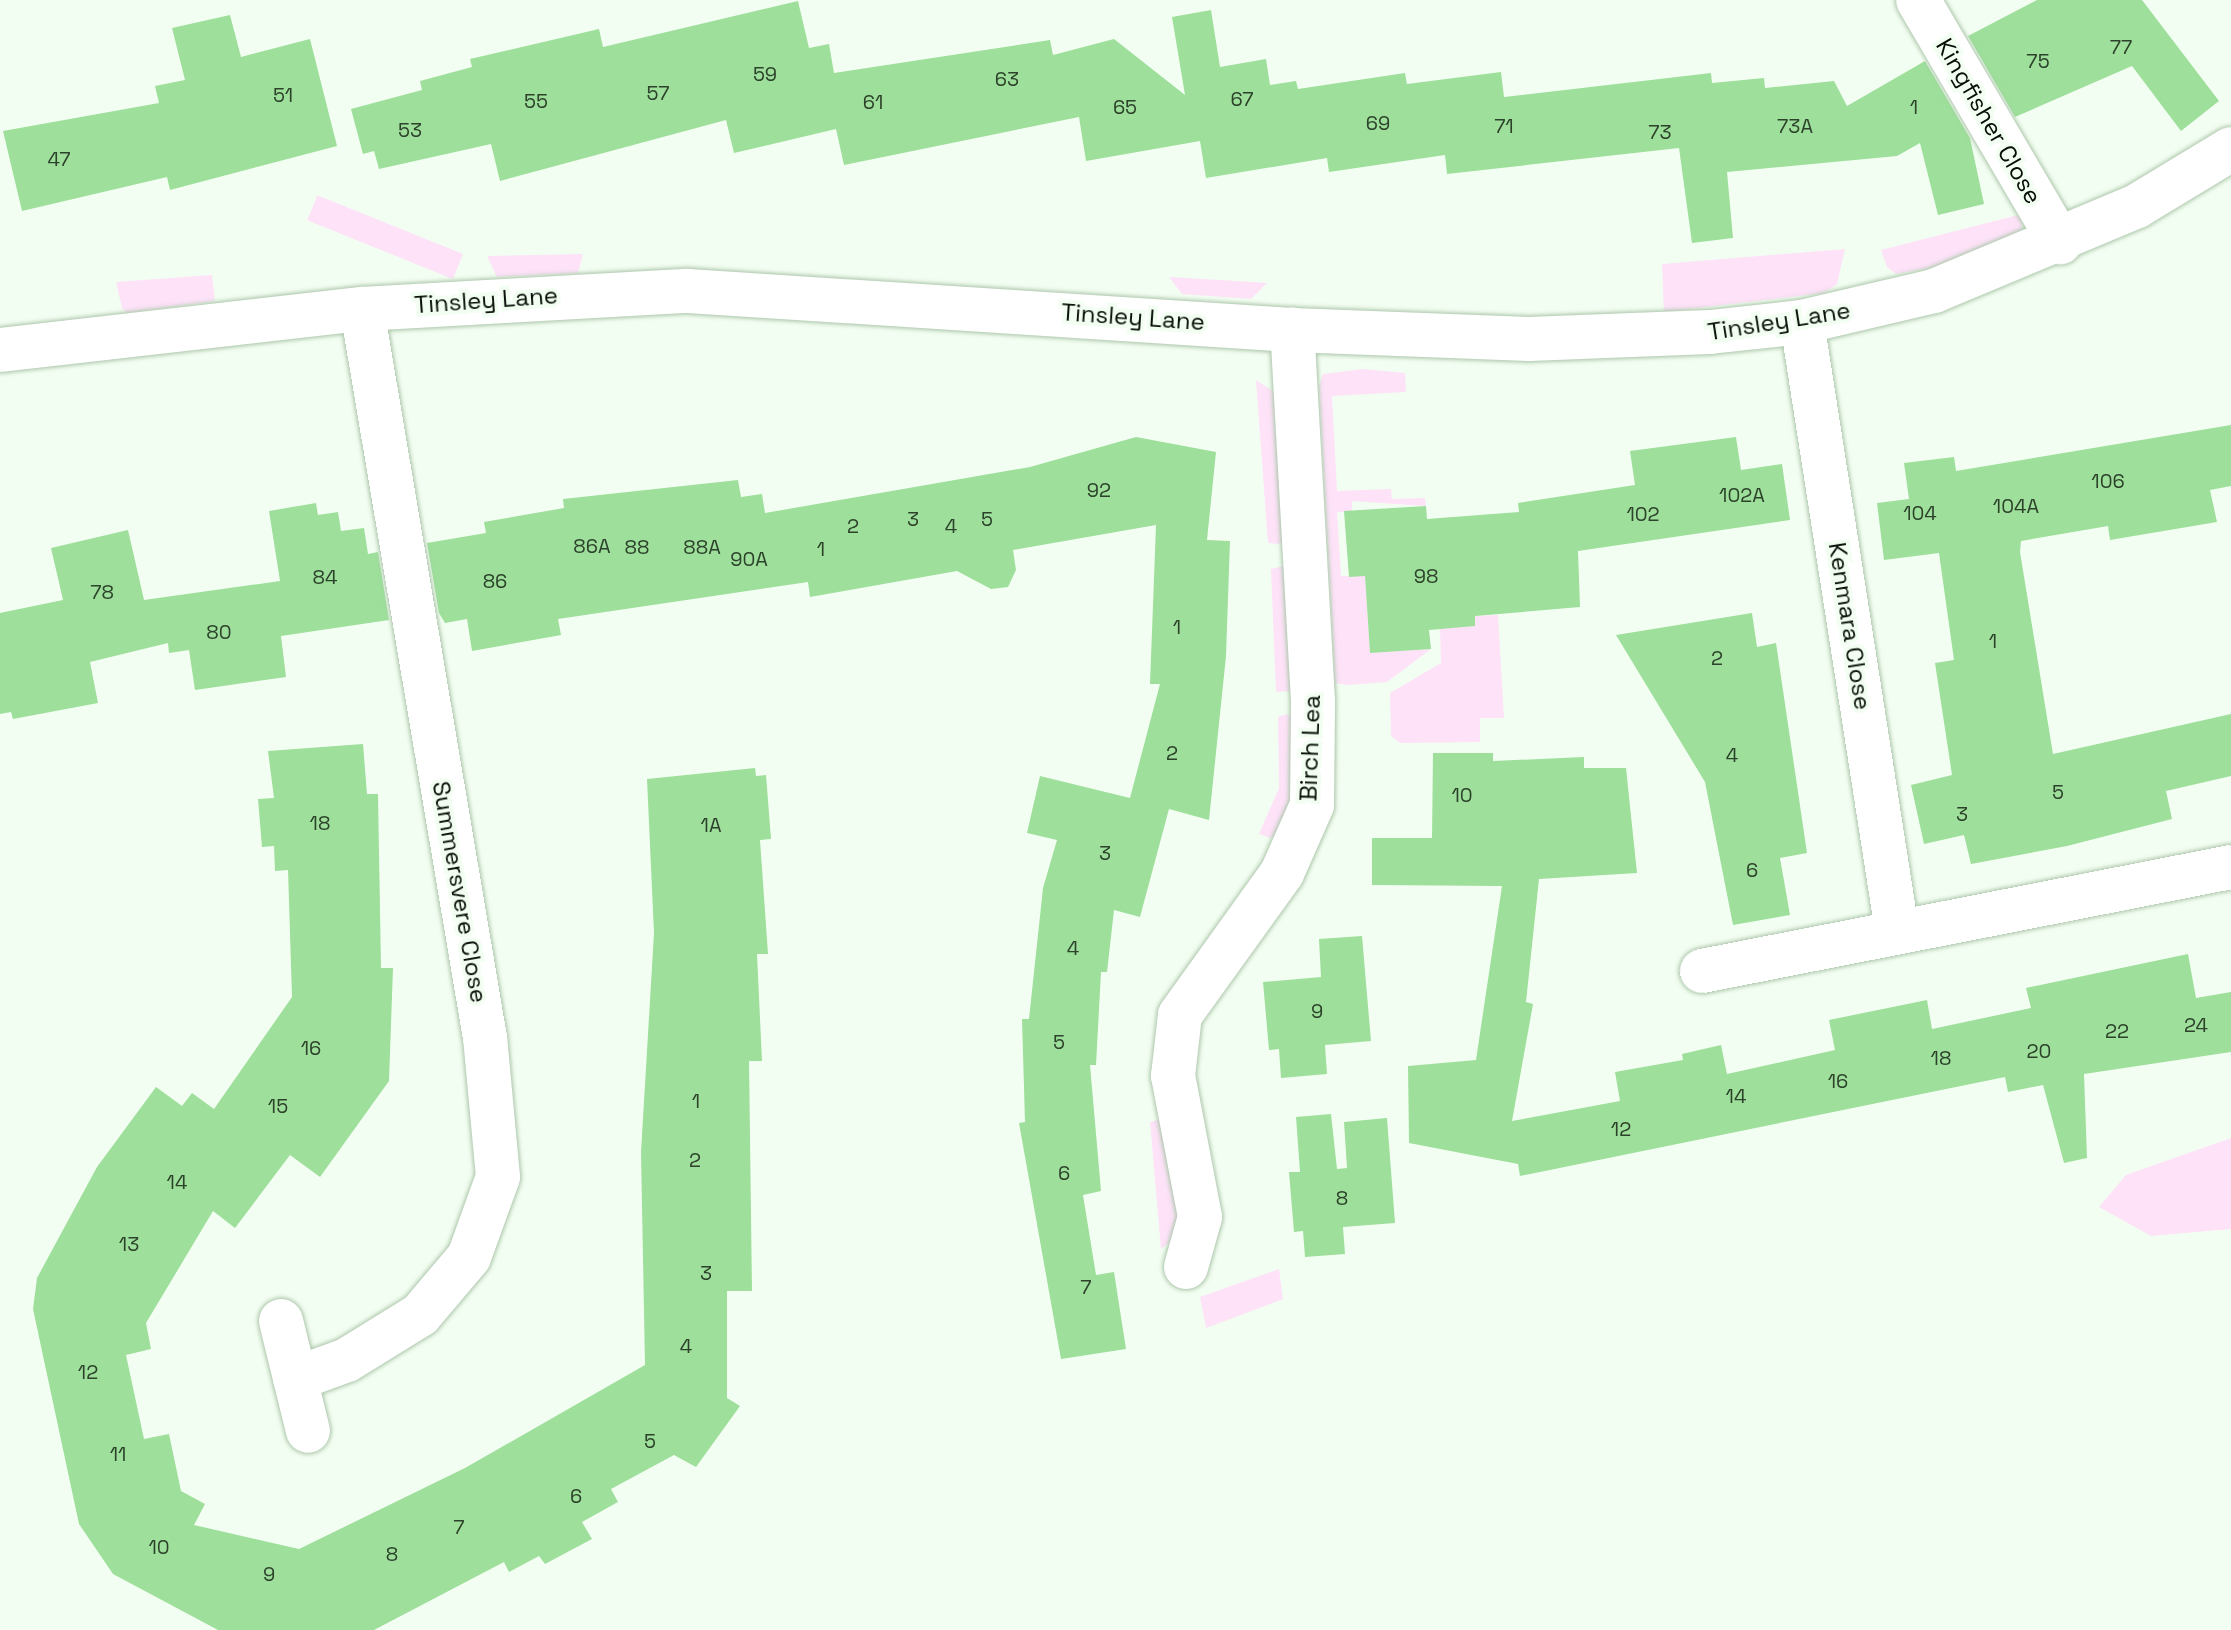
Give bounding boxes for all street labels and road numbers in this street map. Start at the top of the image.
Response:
street label: Kingfisher Close [1930,33,2048,209]
street label: Tinsley Lane [413,281,559,319]
street label: Tinsley Lane [1706,296,1852,346]
street label: Tinsley Lane [1060,298,1206,336]
street label: Kenmara Close [1823,540,1877,712]
street label: Birch Lea [1294,694,1326,802]
street label: Summersvere Close [426,779,494,1005]

